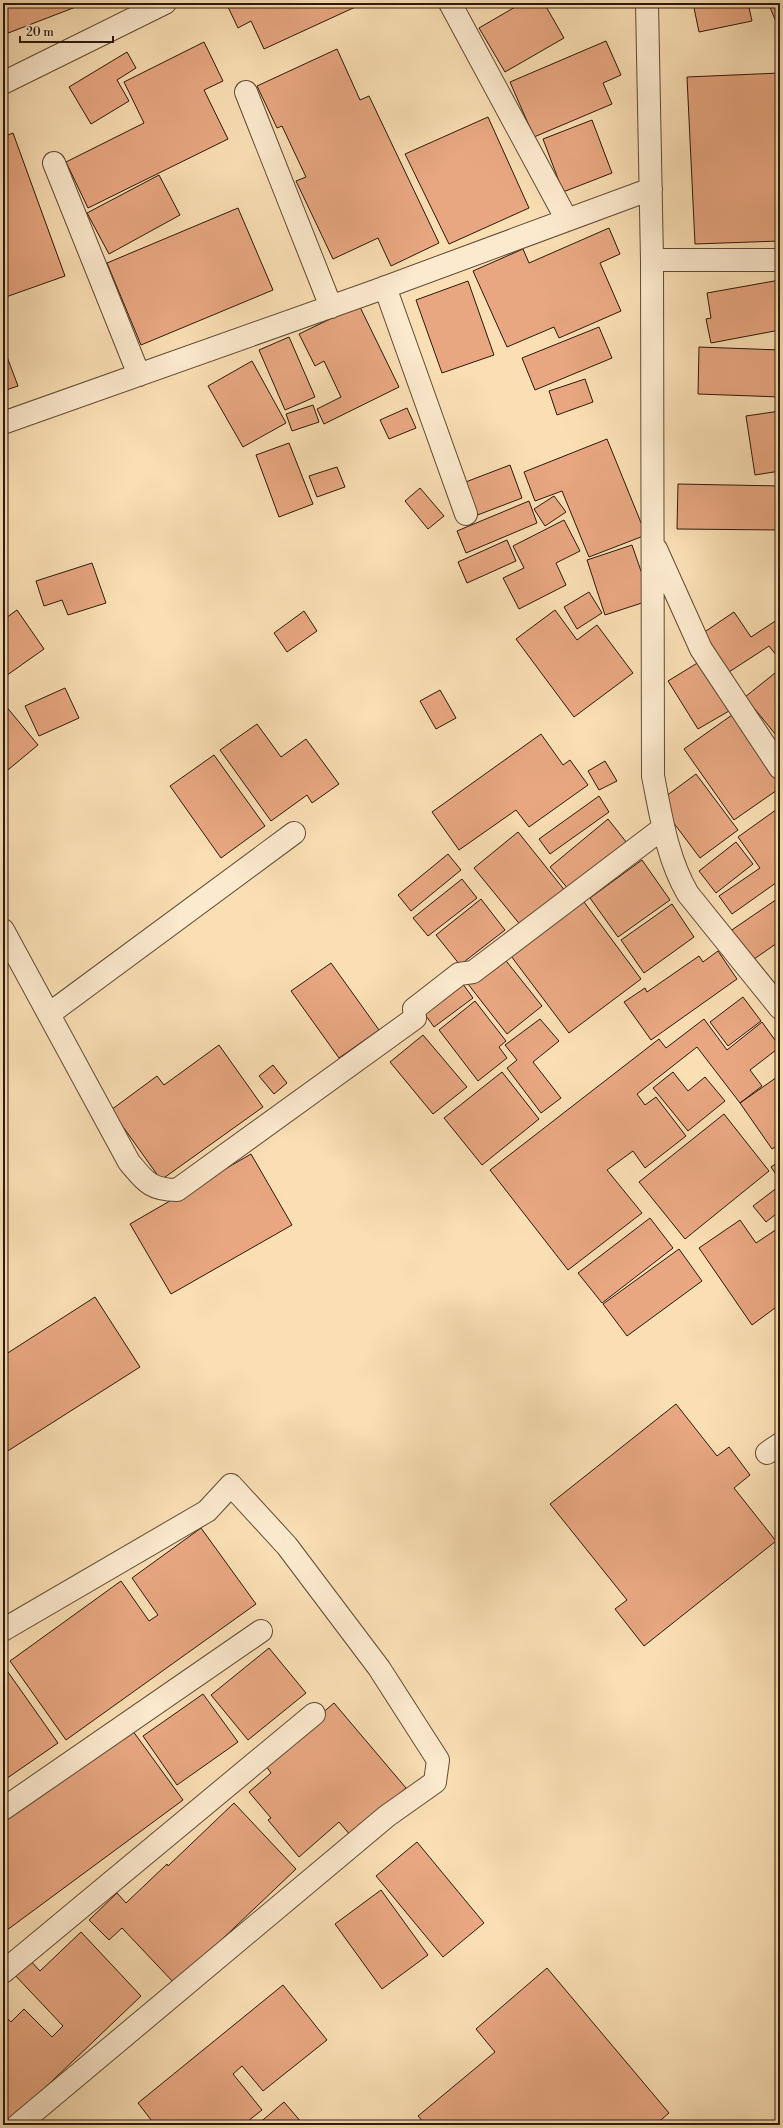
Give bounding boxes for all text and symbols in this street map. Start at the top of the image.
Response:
scale bar [20,18,113,44]
text: 20 m [26,25,54,40]

